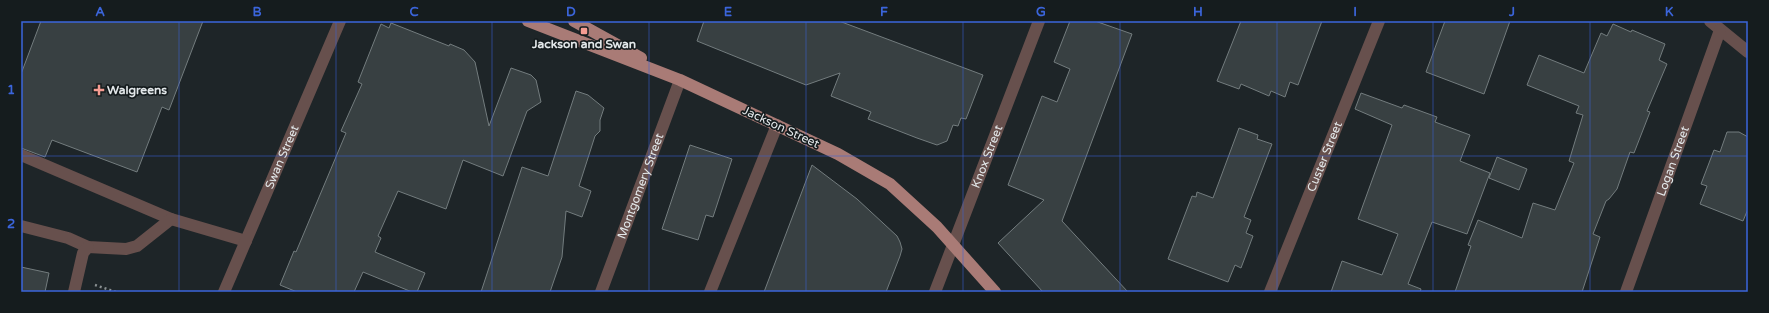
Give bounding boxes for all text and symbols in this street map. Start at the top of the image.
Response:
text: A [95,4,105,20]
text: B [252,4,262,20]
text: C [409,4,419,20]
text: D [566,4,576,20]
text: E [724,4,732,20]
text: F [880,4,888,20]
text: G [1036,4,1046,20]
text: H [1193,4,1203,20]
text: I [1353,4,1357,20]
text: J [1508,4,1515,20]
text: K [1665,4,1674,20]
marker: Jackson and Swan [579,26,589,36]
place label: Jackson and Swan [531,37,636,51]
text: 1 [7,82,15,98]
place label: Walgreens [107,83,167,98]
marker: Walgreens [94,85,104,95]
street label: Jackson Street [740,103,822,151]
street label: Custer Street [1304,119,1345,194]
street label: Swan Street [262,122,302,191]
street label: Knox Street [969,123,1006,190]
street label: Logan Street [1654,124,1692,198]
street label: Montgomery Street [614,131,667,241]
text: 2 [7,216,15,232]

